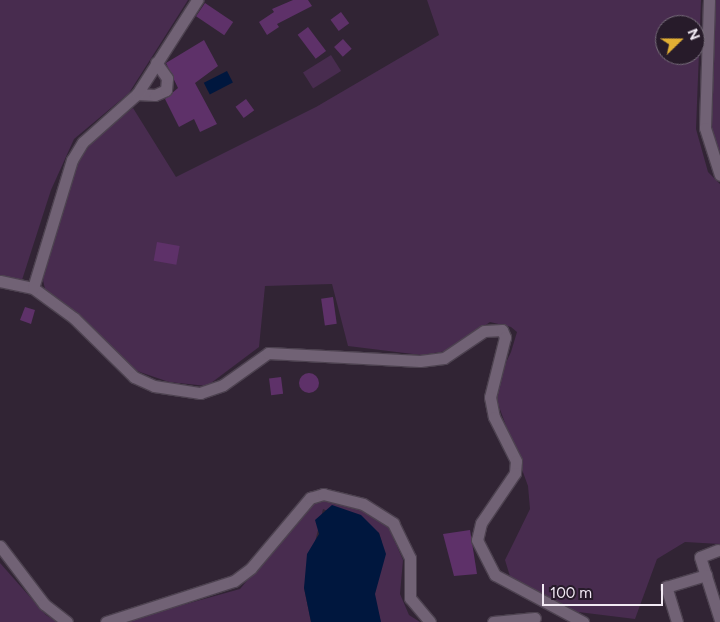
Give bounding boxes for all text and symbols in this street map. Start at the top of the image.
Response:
north arrow [655,15,705,65]
text: N [684,26,703,43]
scale bar [545,574,666,606]
text: 100 m [550,584,592,602]

